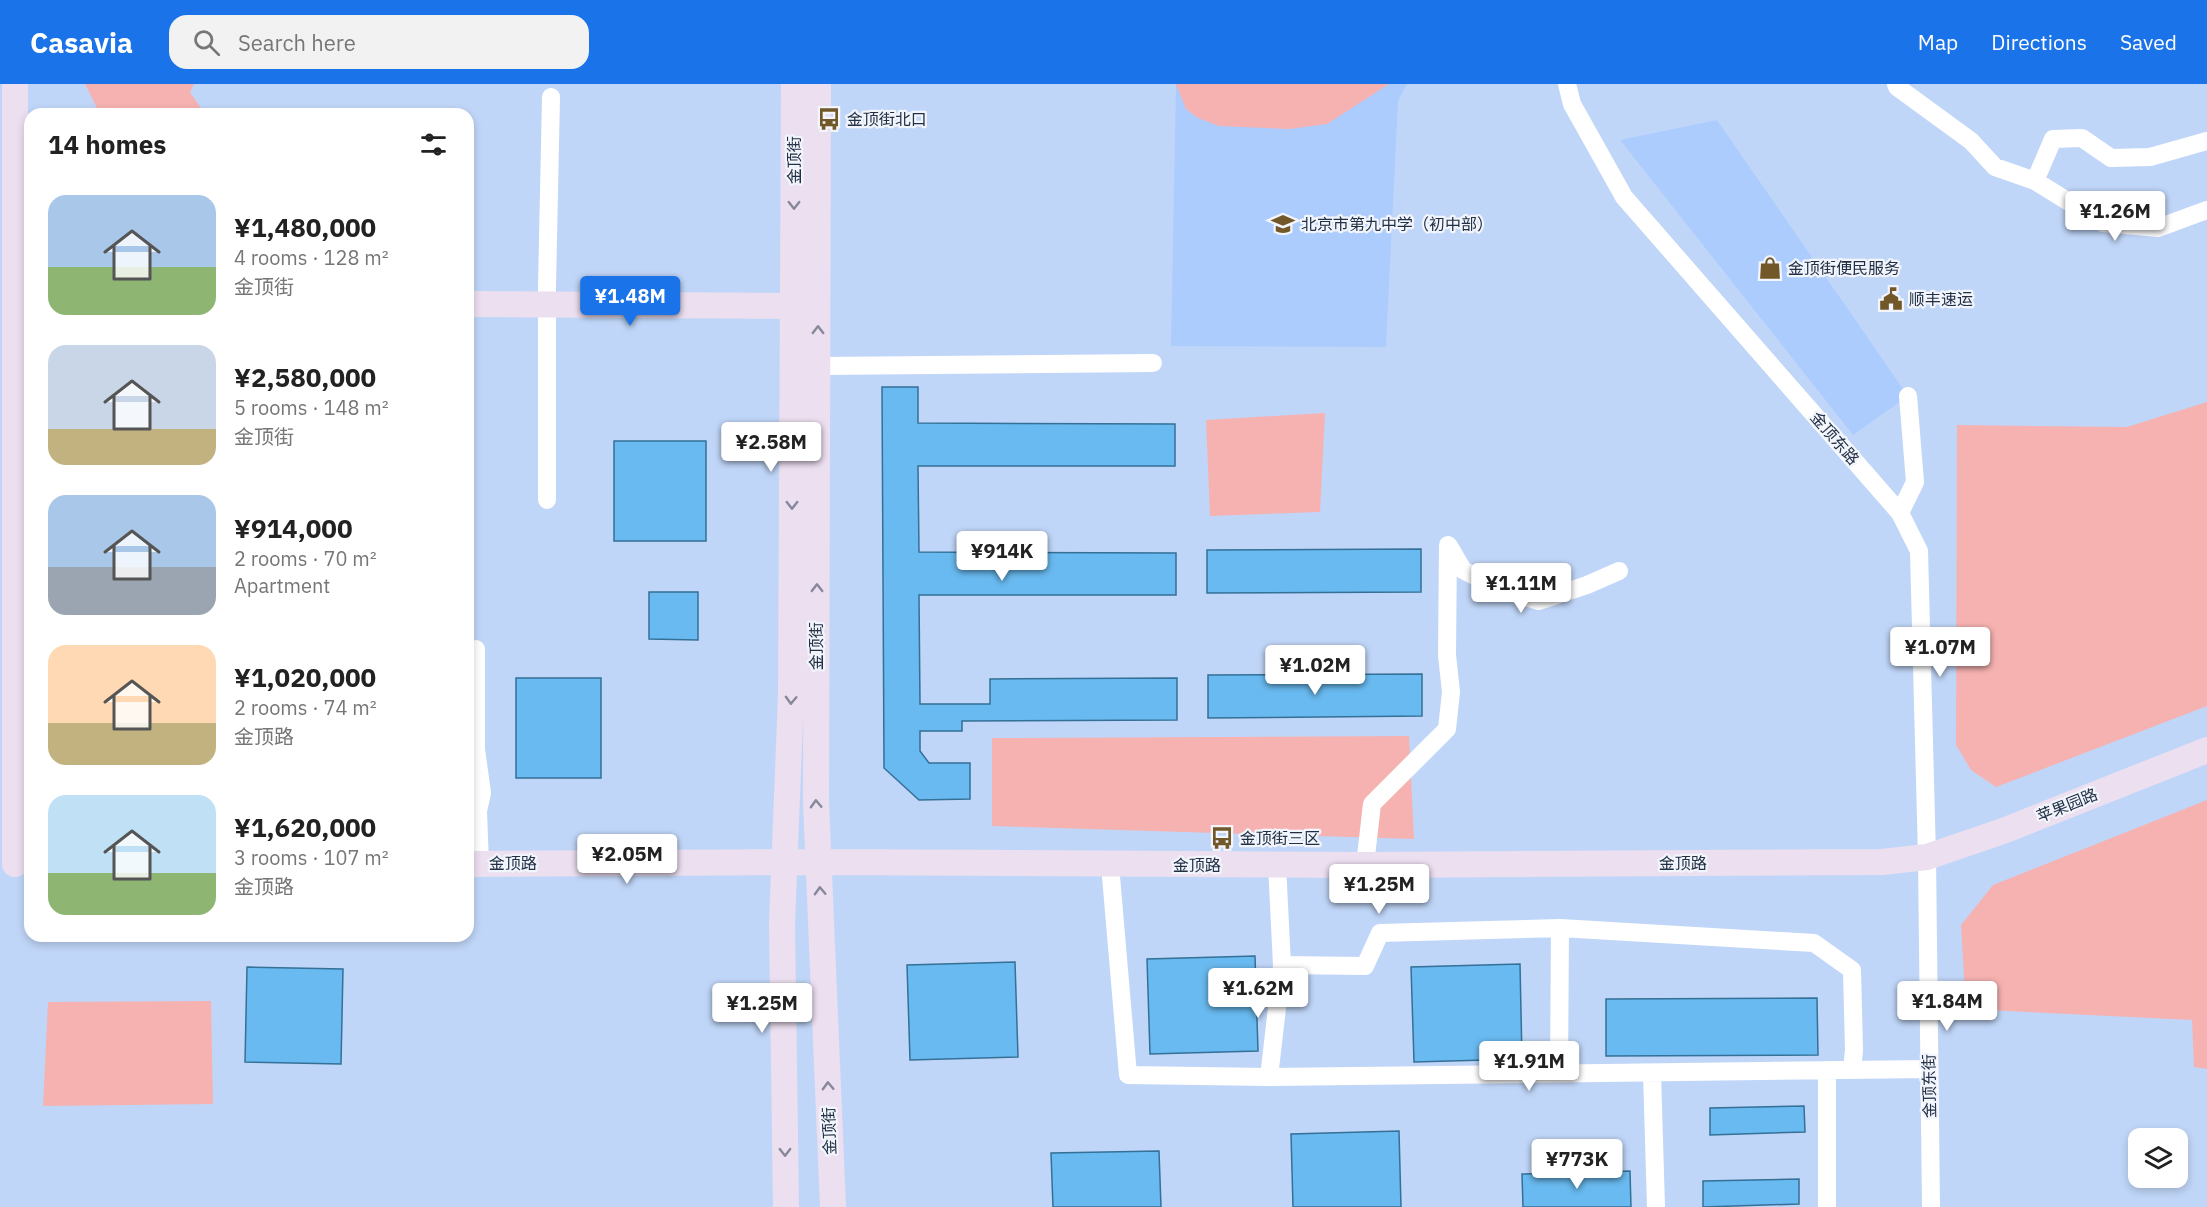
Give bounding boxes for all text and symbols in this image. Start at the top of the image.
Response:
search box [169,15,589,69]
text: Casavia [30,24,133,61]
icon: search [190,26,223,59]
text: Search here [238,28,356,57]
text: Map [1918,28,1958,56]
text: Directions [1991,28,2087,56]
text: Saved [2120,28,2177,56]
bus stop icon: 金顶街北口 [816,106,842,132]
place label: 金顶街北口 [847,109,927,129]
text: 14 homes [48,127,166,161]
icon: filters [417,128,450,161]
street label: 金顶街 [784,136,804,184]
pin: ¥1.26M [2066,191,2164,242]
text: ¥1.26M [2079,197,2151,224]
one-way arrow [787,201,800,210]
text: ¥1,480,000 [234,210,376,244]
school or university icon: 北京市第九中学（初中部） [1270,211,1296,237]
place label: 北京市第九中学（初中部） [1301,214,1493,234]
icon: home [96,219,168,291]
text: 4 rooms · 128 m² [234,244,389,271]
shop icon: 金顶街便民服务 [1757,255,1783,281]
place label: 金顶街便民服务 [1788,258,1900,278]
text: 金顶街 [234,273,294,300]
pin: ¥1.48M [581,276,679,327]
text: ¥1.48M [594,282,666,309]
public building icon: 顺丰速运 [1878,286,1904,312]
place label: 顺丰速运 [1909,289,1973,309]
one-way arrow [812,325,824,334]
text: ¥2,580,000 [234,360,376,394]
icon: home [96,369,168,441]
text: 5 rooms · 148 m² [234,394,389,421]
street label: 金顶东路 [1806,407,1864,469]
pin: ¥2.58M [722,422,820,473]
text: 金顶街 [234,423,294,450]
text: ¥2.58M [735,428,807,455]
one-way arrow [786,501,798,510]
text: ¥914,000 [234,511,353,545]
icon: home [96,519,168,591]
pin: ¥914K [960,531,1044,582]
text: ¥914K [971,537,1033,564]
text: 2 rooms · 70 m² [234,545,377,572]
pin: ¥1.11M [1472,563,1570,614]
text: ¥1.11M [1485,569,1557,596]
text: Apartment [234,572,330,599]
one-way arrow [811,583,823,592]
street label: 金顶街 [806,622,826,670]
pin: ¥1.07M [1891,627,1989,678]
text: ¥1.07M [1904,633,1976,660]
pin: ¥1.02M [1266,645,1364,696]
text: ¥1.02M [1279,651,1351,678]
text: ¥1,020,000 [234,660,376,694]
icon: home [96,669,168,741]
text: 2 rooms · 74 m² [234,694,377,721]
one-way arrow [785,696,798,705]
text: 金顶路 [234,723,294,750]
street label: 苹果园路 [2034,784,2100,826]
one-way arrow [810,799,822,808]
text: ¥1,620,000 [234,810,376,844]
icon: home [96,819,168,891]
bus stop icon: 金顶街三区 [1209,825,1235,851]
place label: 金顶街三区 [1240,828,1320,848]
pin: ¥2.05M [578,834,676,885]
text: ¥2.05M [591,840,663,867]
text: 3 rooms · 107 m² [234,844,389,871]
street label: 金顶路 [489,853,537,873]
street label: 金顶路 [1659,853,1707,873]
street label: 金顶路 [1173,855,1221,875]
pin: ¥1.25M [1330,864,1428,915]
text: ¥1.25M [1343,870,1415,897]
text: 金顶路 [234,873,294,900]
one-way arrow [814,886,826,895]
pin: ¥1.62M [1209,968,1307,1019]
text: ¥1.62M [1222,974,1294,1001]
pin: ¥1.84M [1898,981,1996,1032]
pin: ¥1.25M [713,983,811,1034]
text: ¥1.84M [1911,987,1983,1014]
text: ¥1.25M [726,989,798,1016]
pin: ¥1.91M [1480,1041,1578,1092]
text: ¥1.91M [1493,1047,1565,1074]
street label: 金顶东街 [1918,1054,1940,1118]
one-way arrow [821,1081,834,1090]
street label: 金顶街 [818,1107,840,1155]
map controls [2128,1128,2188,1188]
button: layers [2128,1128,2188,1188]
pin: ¥773K [1535,1139,1619,1190]
text: ¥773K [1546,1145,1608,1172]
one-way arrow [779,1148,792,1157]

